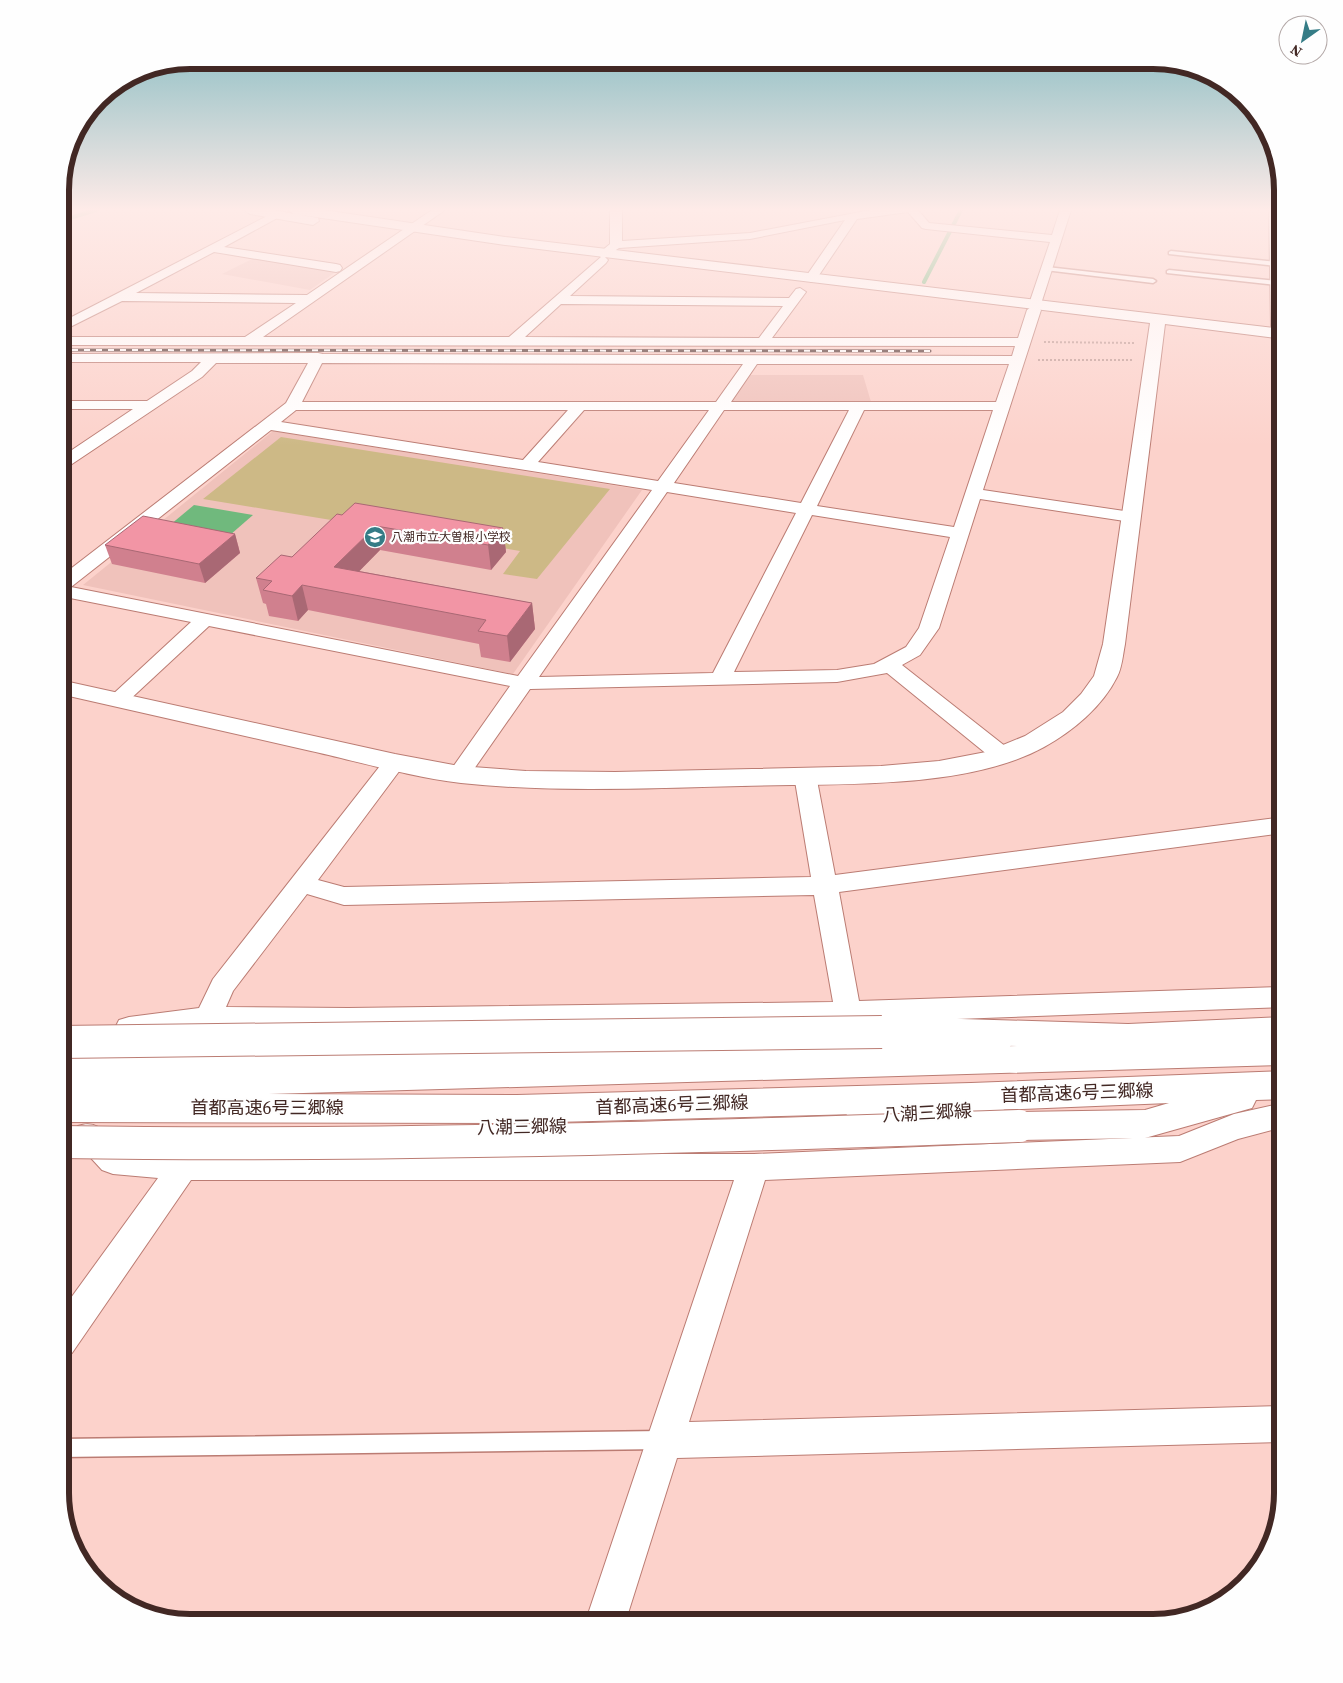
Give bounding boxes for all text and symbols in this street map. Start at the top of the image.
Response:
north arrow [1278,15,1328,65]
text: N [1286,40,1306,62]
school or university icon: 八潮市立大曽根小学校 [363,525,387,549]
place label: 八潮市立大曽根小学校 [391,529,511,545]
street label: 首都高速6号三郷線 [1000,1077,1154,1108]
street label: 首都高速6号三郷線 [595,1089,749,1120]
street label: 首都高速6号三郷線 [191,1095,344,1120]
street label: 八潮三郷線 [881,1098,973,1127]
street label: 八潮三郷線 [477,1113,567,1140]

